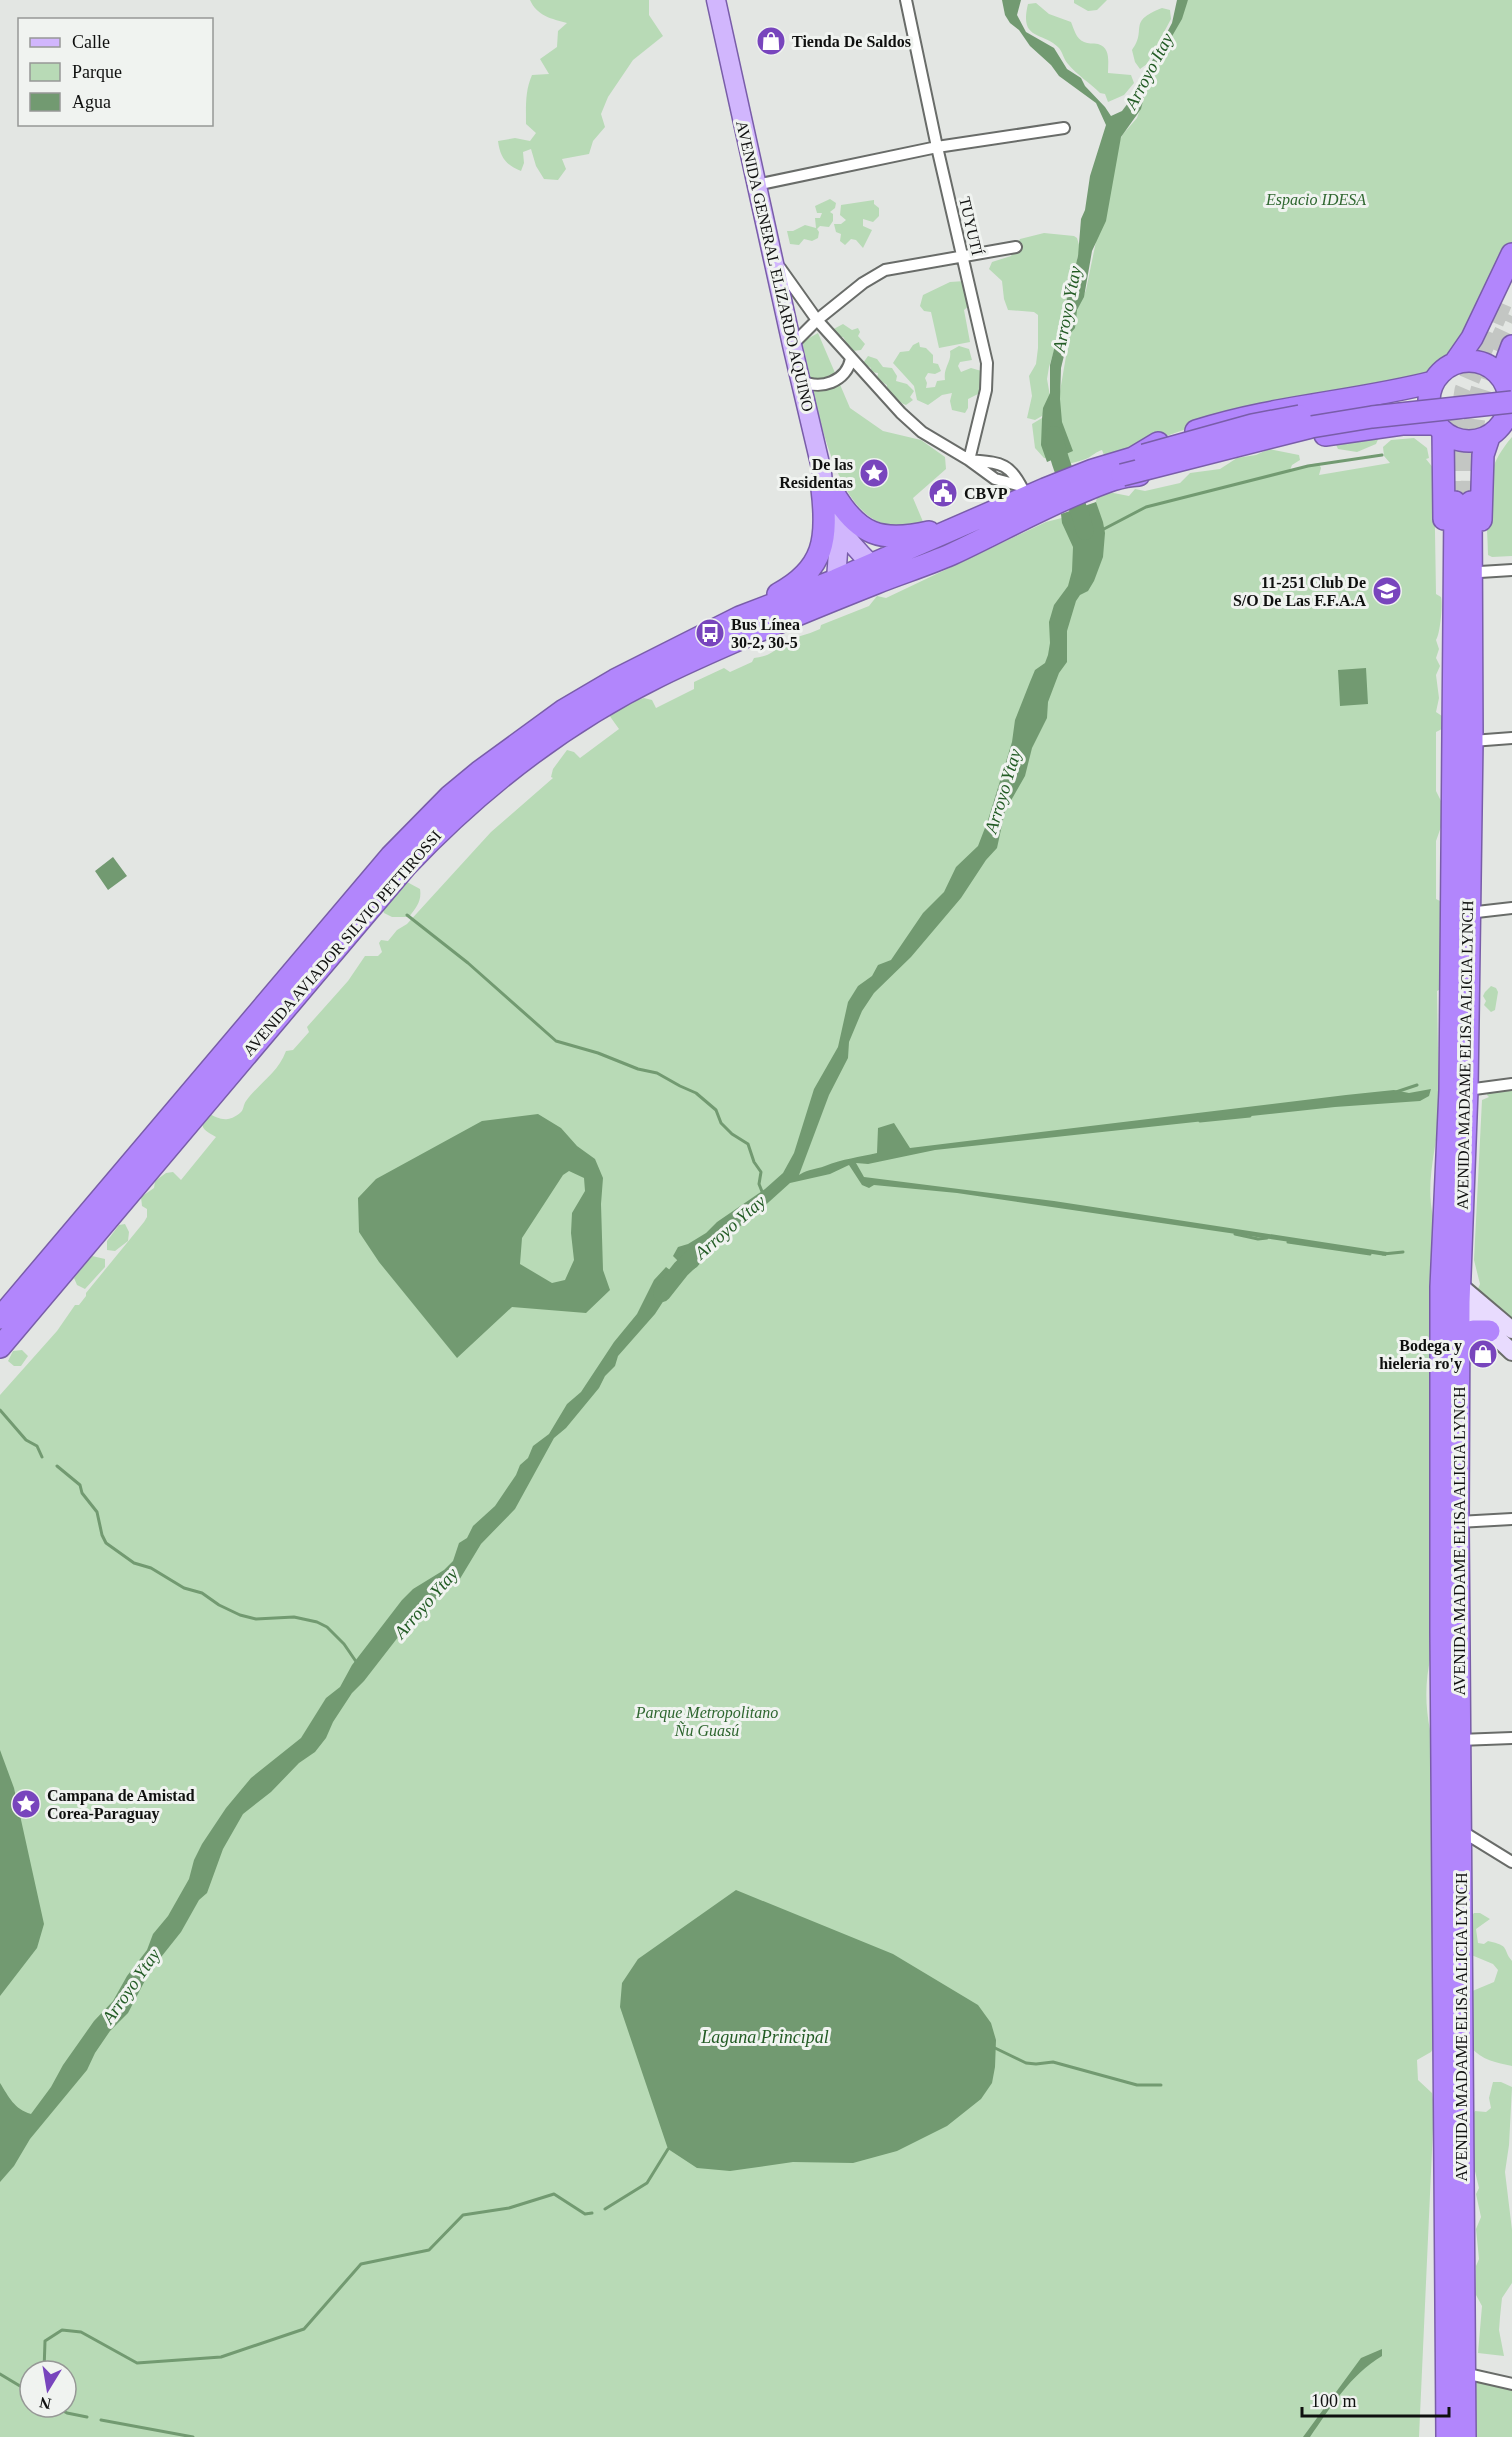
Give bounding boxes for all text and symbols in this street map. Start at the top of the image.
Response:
legend [18,18,213,126]
shop icon: Tienda De Saldos [755,25,787,57]
water label: Arroyo Itay [1120,30,1177,113]
text: Calle [72,32,110,52]
place label: Tienda De Saldos [792,33,911,50]
text: Parque [72,62,122,82]
text: Agua [72,92,111,112]
street label: AVENIDA GENERAL ELIZARDO AQUINO [733,119,817,413]
park label: Espacio IDESA [1265,191,1366,209]
street label: TUYUTÍ [956,195,987,257]
water label: Arroyo Ytay [1049,264,1085,355]
place label: De las Residentas [779,456,853,491]
place icon: De las Residentas [858,457,890,489]
public building icon: CBVP [927,477,959,509]
place label: CBVP [964,485,1008,502]
place label: 11-251 Club De S/O De Las F.F.A.A [1233,574,1366,609]
school or university icon: 11-251 Club De S/O De Las F.F.A.A [1371,575,1403,607]
place label: Bus Línea 30-2, 30-5 [731,616,800,651]
bus stop icon: Bus Línea 30-2, 30-5 [694,617,726,649]
water label: Arroyo Ytay [980,747,1025,836]
street label: AVENIDA AVIADOR SILVIO PETTIROSSI [240,827,444,1059]
street label: AVENIDA MADAME ELISA ALICIA LYNCH [1454,900,1476,1210]
water label: Arroyo Ytay [690,1191,769,1264]
place label: Bodega y hieleria ro'y [1379,1337,1462,1373]
shop icon: Bodega y hieleria ro'y [1467,1338,1499,1370]
street label: AVENIDA MADAME ELISA ALICIA LYNCH [1451,1386,1468,1696]
water label: Arroyo Ytay [389,1564,462,1643]
park label: Parque Metropolitano Ñu Guasú [635,1704,778,1739]
place label: Campana de Amistad Corea-Paraguay [47,1787,195,1823]
place icon: Campana de Amistad Corea-Paraguay [10,1788,42,1820]
street label: AVENIDA MADAME ELISA ALICIA LYNCH [1453,1872,1470,2182]
water label: Arroyo Ytay [97,1945,164,2028]
water label: Laguna Principal [700,2027,829,2047]
north arrow [18,2359,78,2419]
scale bar [1302,2380,1449,2418]
text: 100 m [1311,2391,1357,2411]
text: N [38,2394,53,2413]

